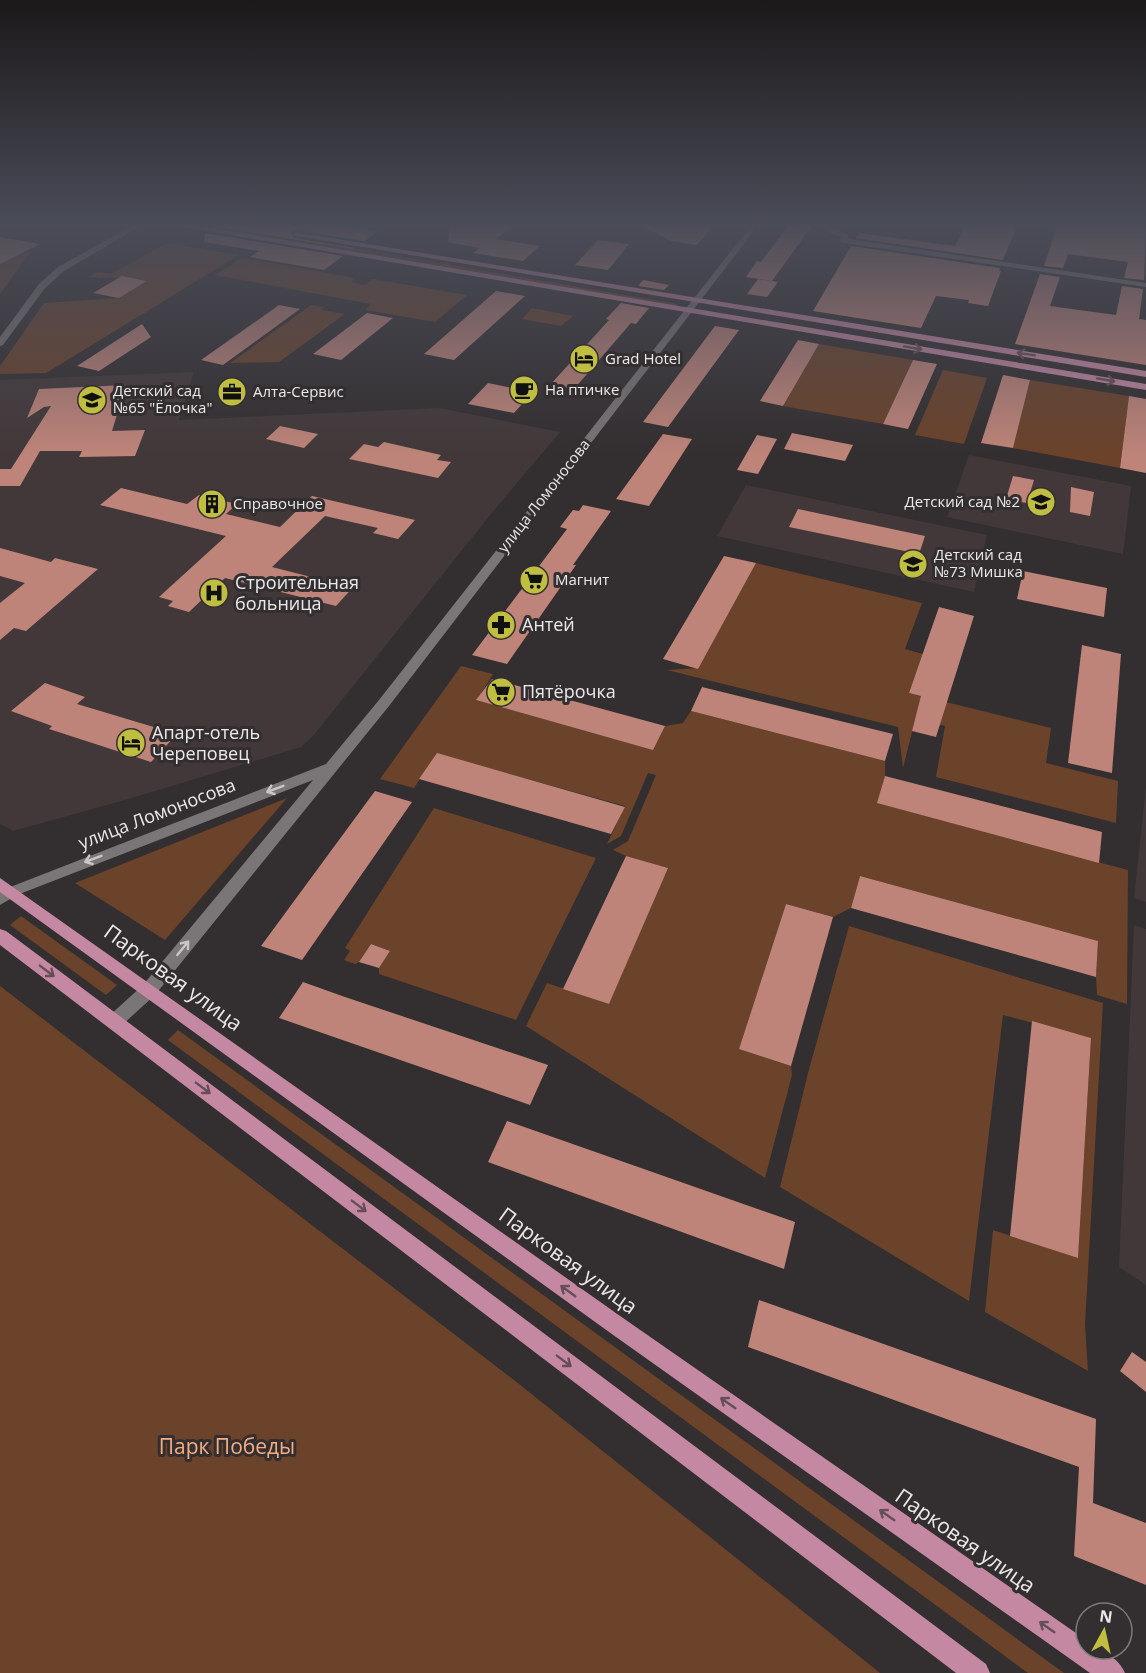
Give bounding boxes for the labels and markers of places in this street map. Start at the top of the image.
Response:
hotel icon: Grad Hotel [568,343,600,375]
place label: Grad Hotel [605,348,681,368]
cafe icon: На птичке [508,374,540,406]
office icon: Алта-Сервис [216,376,248,408]
place label: На птичке [545,379,619,399]
place label: Детский сад №65 "Ёлочка" [113,380,212,417]
place label: Алта-Сервис [253,381,344,401]
school or university icon: Детский сад №65 "Ёлочка" [76,384,108,416]
school or university icon: Детский сад №2 [1025,486,1057,518]
building icon: Справочное [196,488,228,520]
place label: Детский сад №2 [904,491,1020,511]
place label: Справочное [233,493,323,513]
place label: Детский сад №73 Мишка [934,544,1023,581]
school or university icon: Детский сад №73 Мишка [897,548,929,580]
supermarket icon: Магнит [518,564,550,596]
place label: Магнит [555,569,609,589]
place label: Строительная больница [235,570,359,615]
hospital icon: Строительная больница [198,577,230,609]
pharmacy icon: Антей [485,609,517,641]
place label: Антей [522,612,575,636]
supermarket icon: Пятёрочка [485,676,517,708]
place label: Пятёрочка [522,679,616,703]
place label: Апарт-отель Череповец [152,720,260,765]
hotel icon: Апарт-отель Череповец [115,727,147,759]

